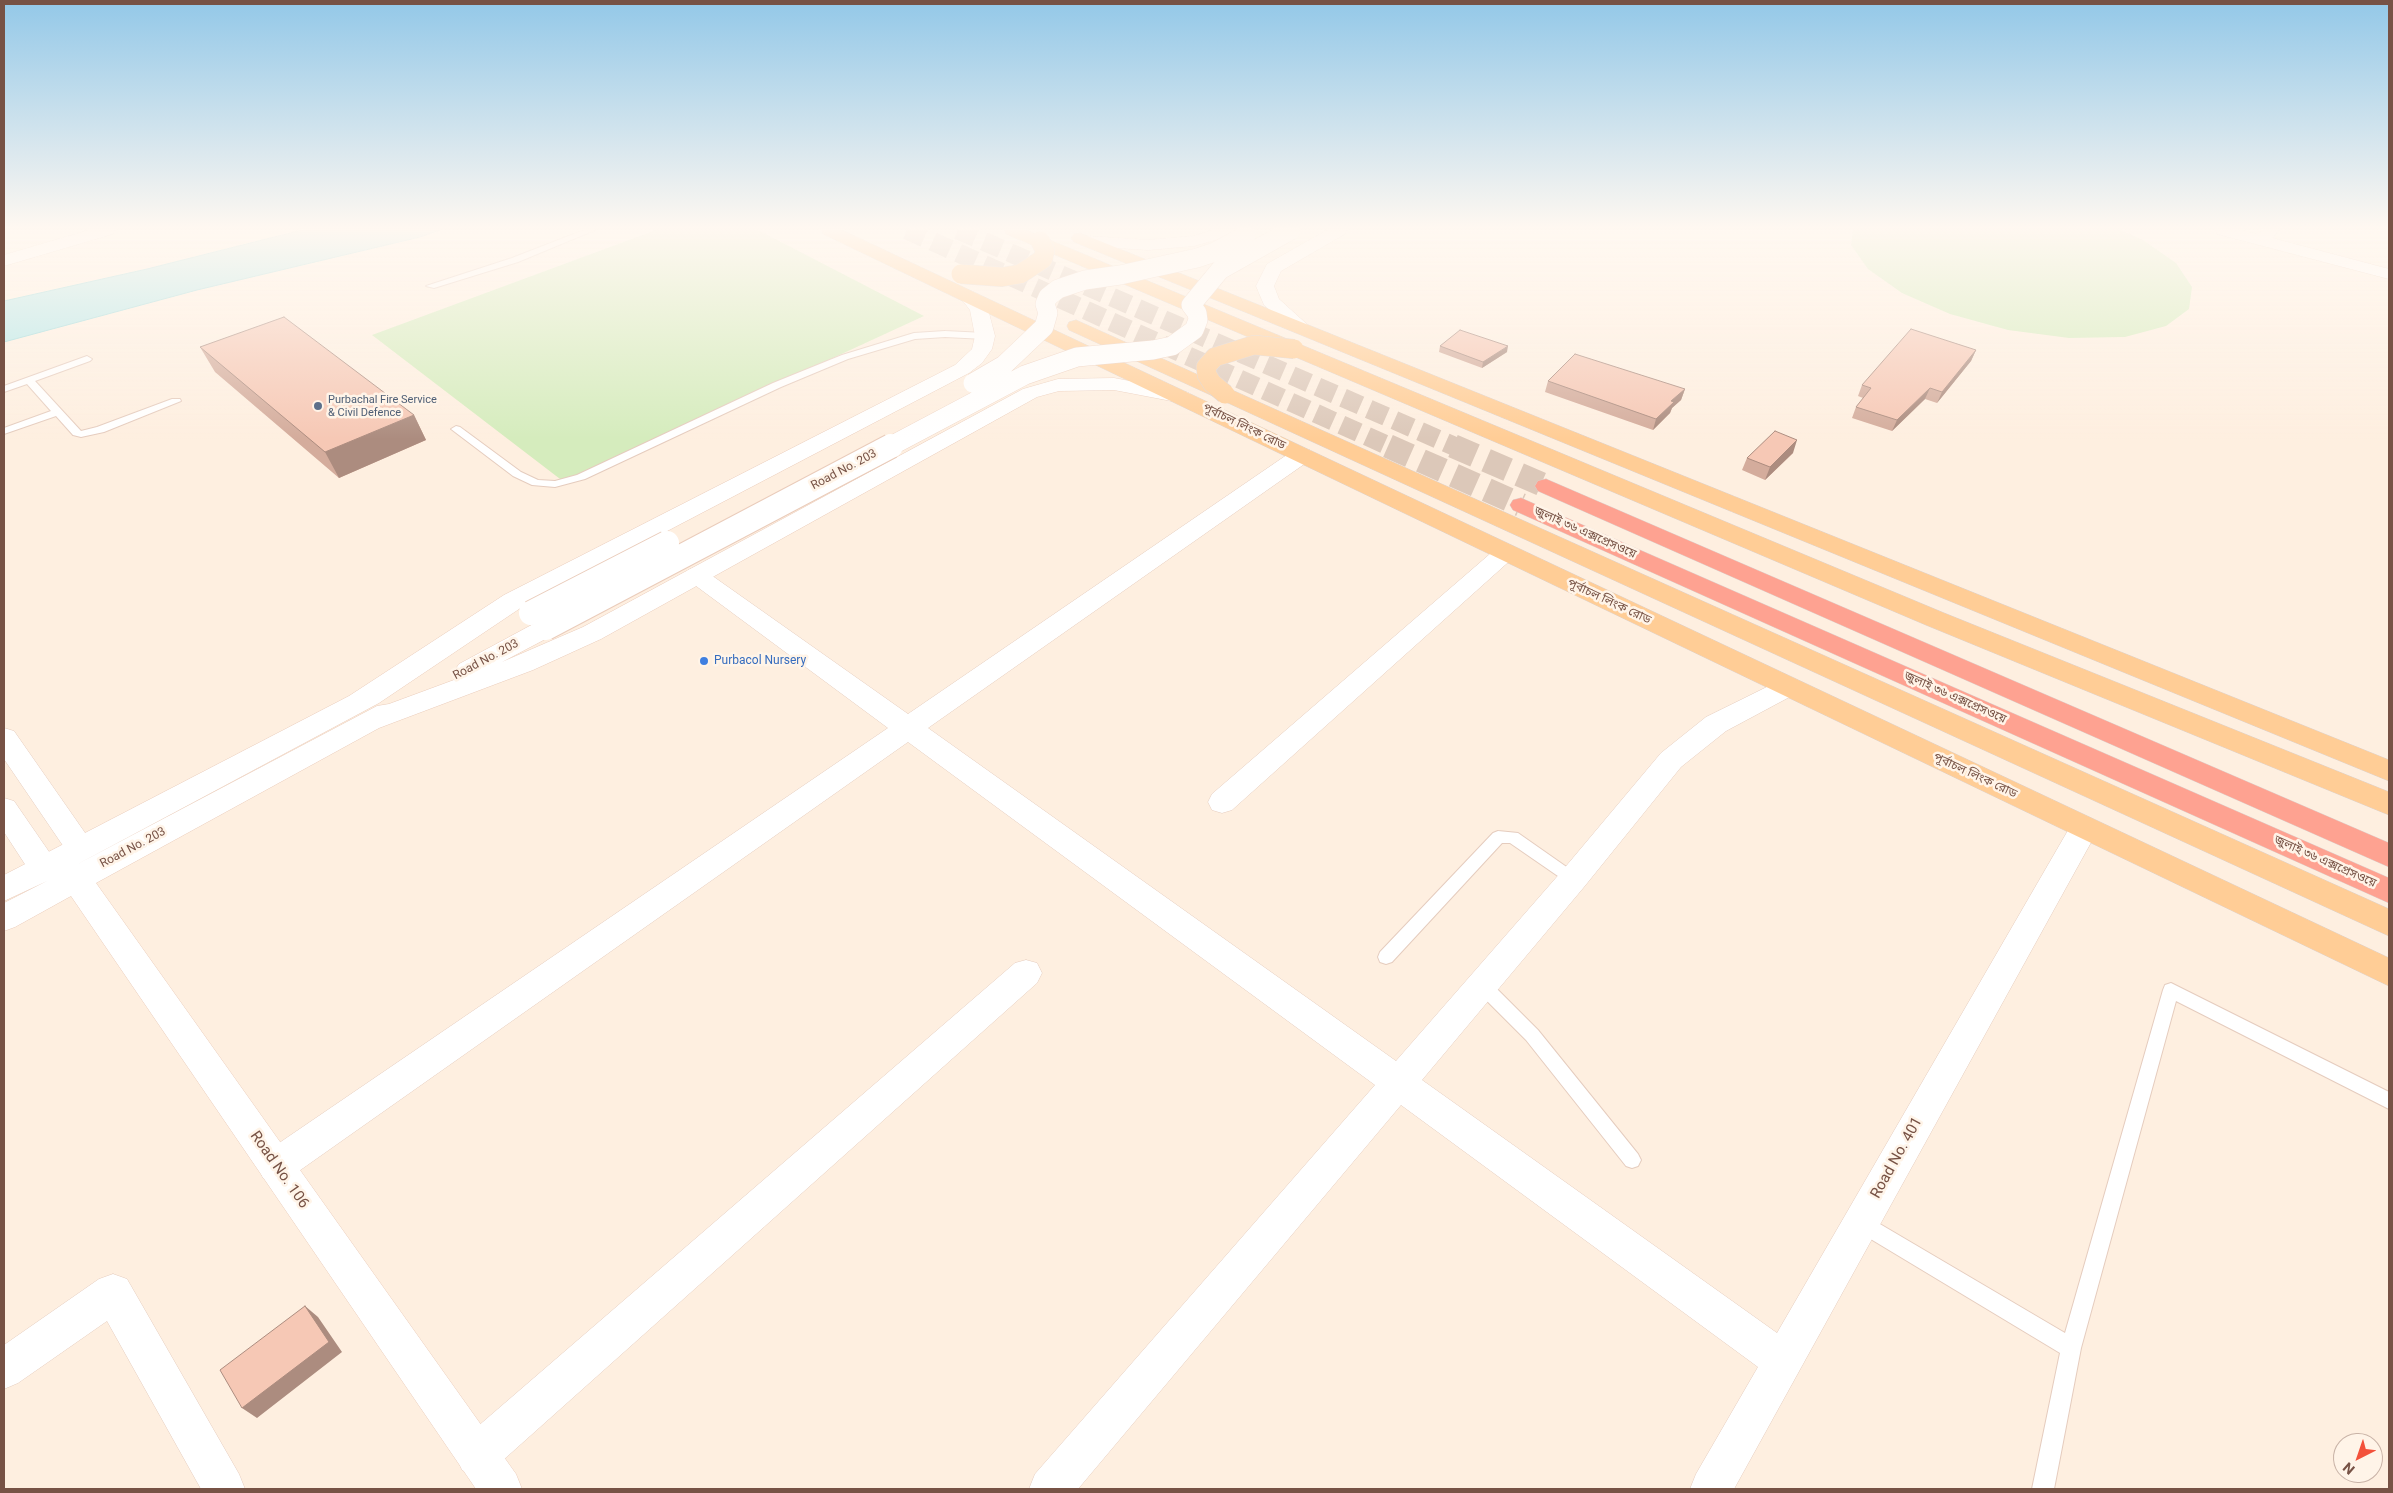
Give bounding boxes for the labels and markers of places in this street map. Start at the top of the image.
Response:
place label: Purbachal Fire Service & Civil Defence [328,393,437,419]
marker: Purbachal Fire Service & Civil Defence [312,400,324,412]
place label: Purbacol Nursery [714,654,806,668]
marker: Purbacol Nursery [698,655,710,667]

